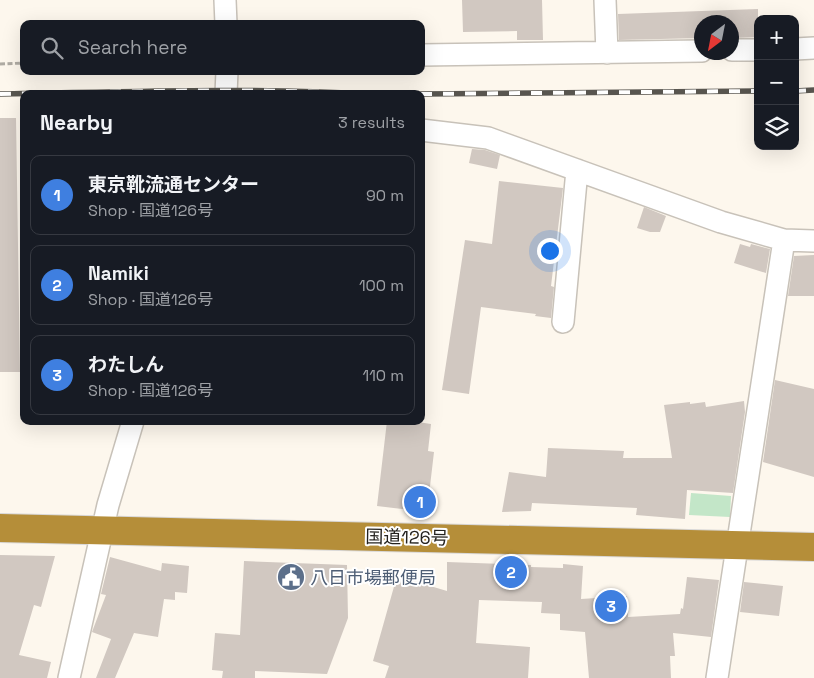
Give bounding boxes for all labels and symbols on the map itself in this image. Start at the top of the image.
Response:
north arrow [694,15,739,60]
your location [537,238,563,264]
pin: 1 [404,483,436,521]
street label: 国道126号 [365,525,449,549]
pin: 2 [495,553,527,591]
public building icon: 八日市場郵便局 [276,562,306,592]
place label: 八日市場郵便局 [310,566,436,589]
pin: 3 [595,587,627,625]

